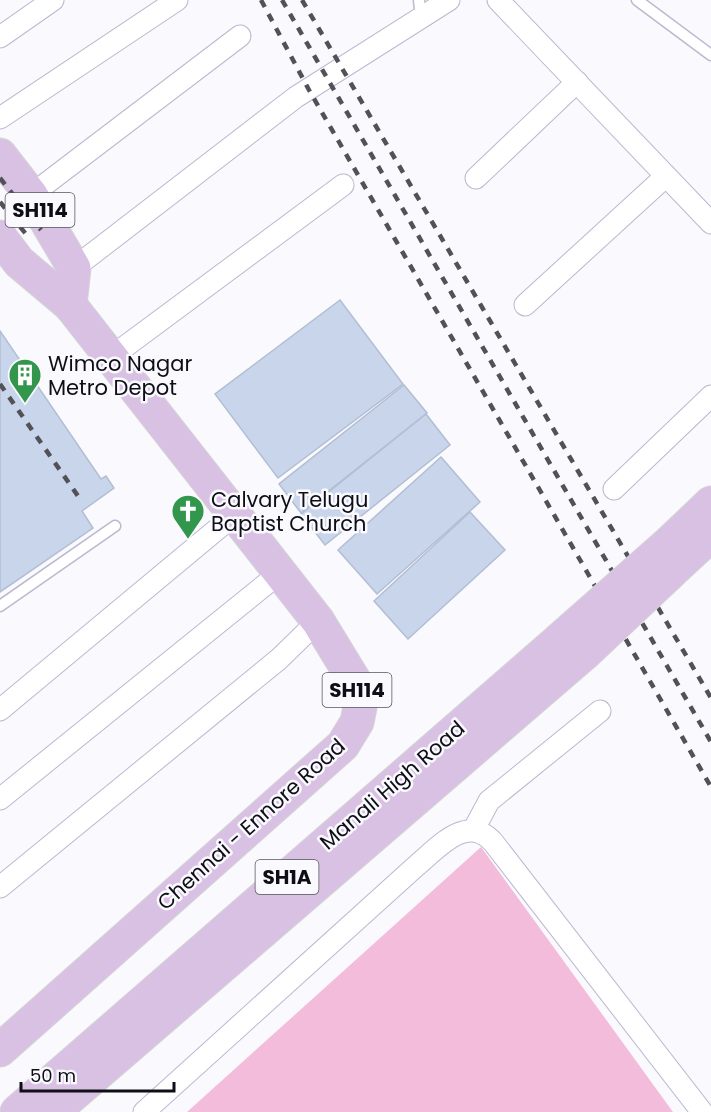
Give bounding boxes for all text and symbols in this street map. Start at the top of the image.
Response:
road number: SH114 [6,193,74,227]
place label: Wimco Nagar Metro Depot [48,349,192,402]
building icon: Wimco Nagar Metro Depot [7,357,43,404]
place label: Calvary Telugu Baptist Church [211,485,368,538]
church icon: Calvary Telugu Baptist Church [170,493,206,540]
road number: SH114 [322,673,392,707]
street label: Manali High Road [313,714,471,856]
street label: Chennai - Ennore Road [151,732,351,916]
road number: SH1A [256,860,318,894]
scale bar [21,1055,174,1093]
text: 50 m [30,1063,76,1088]

